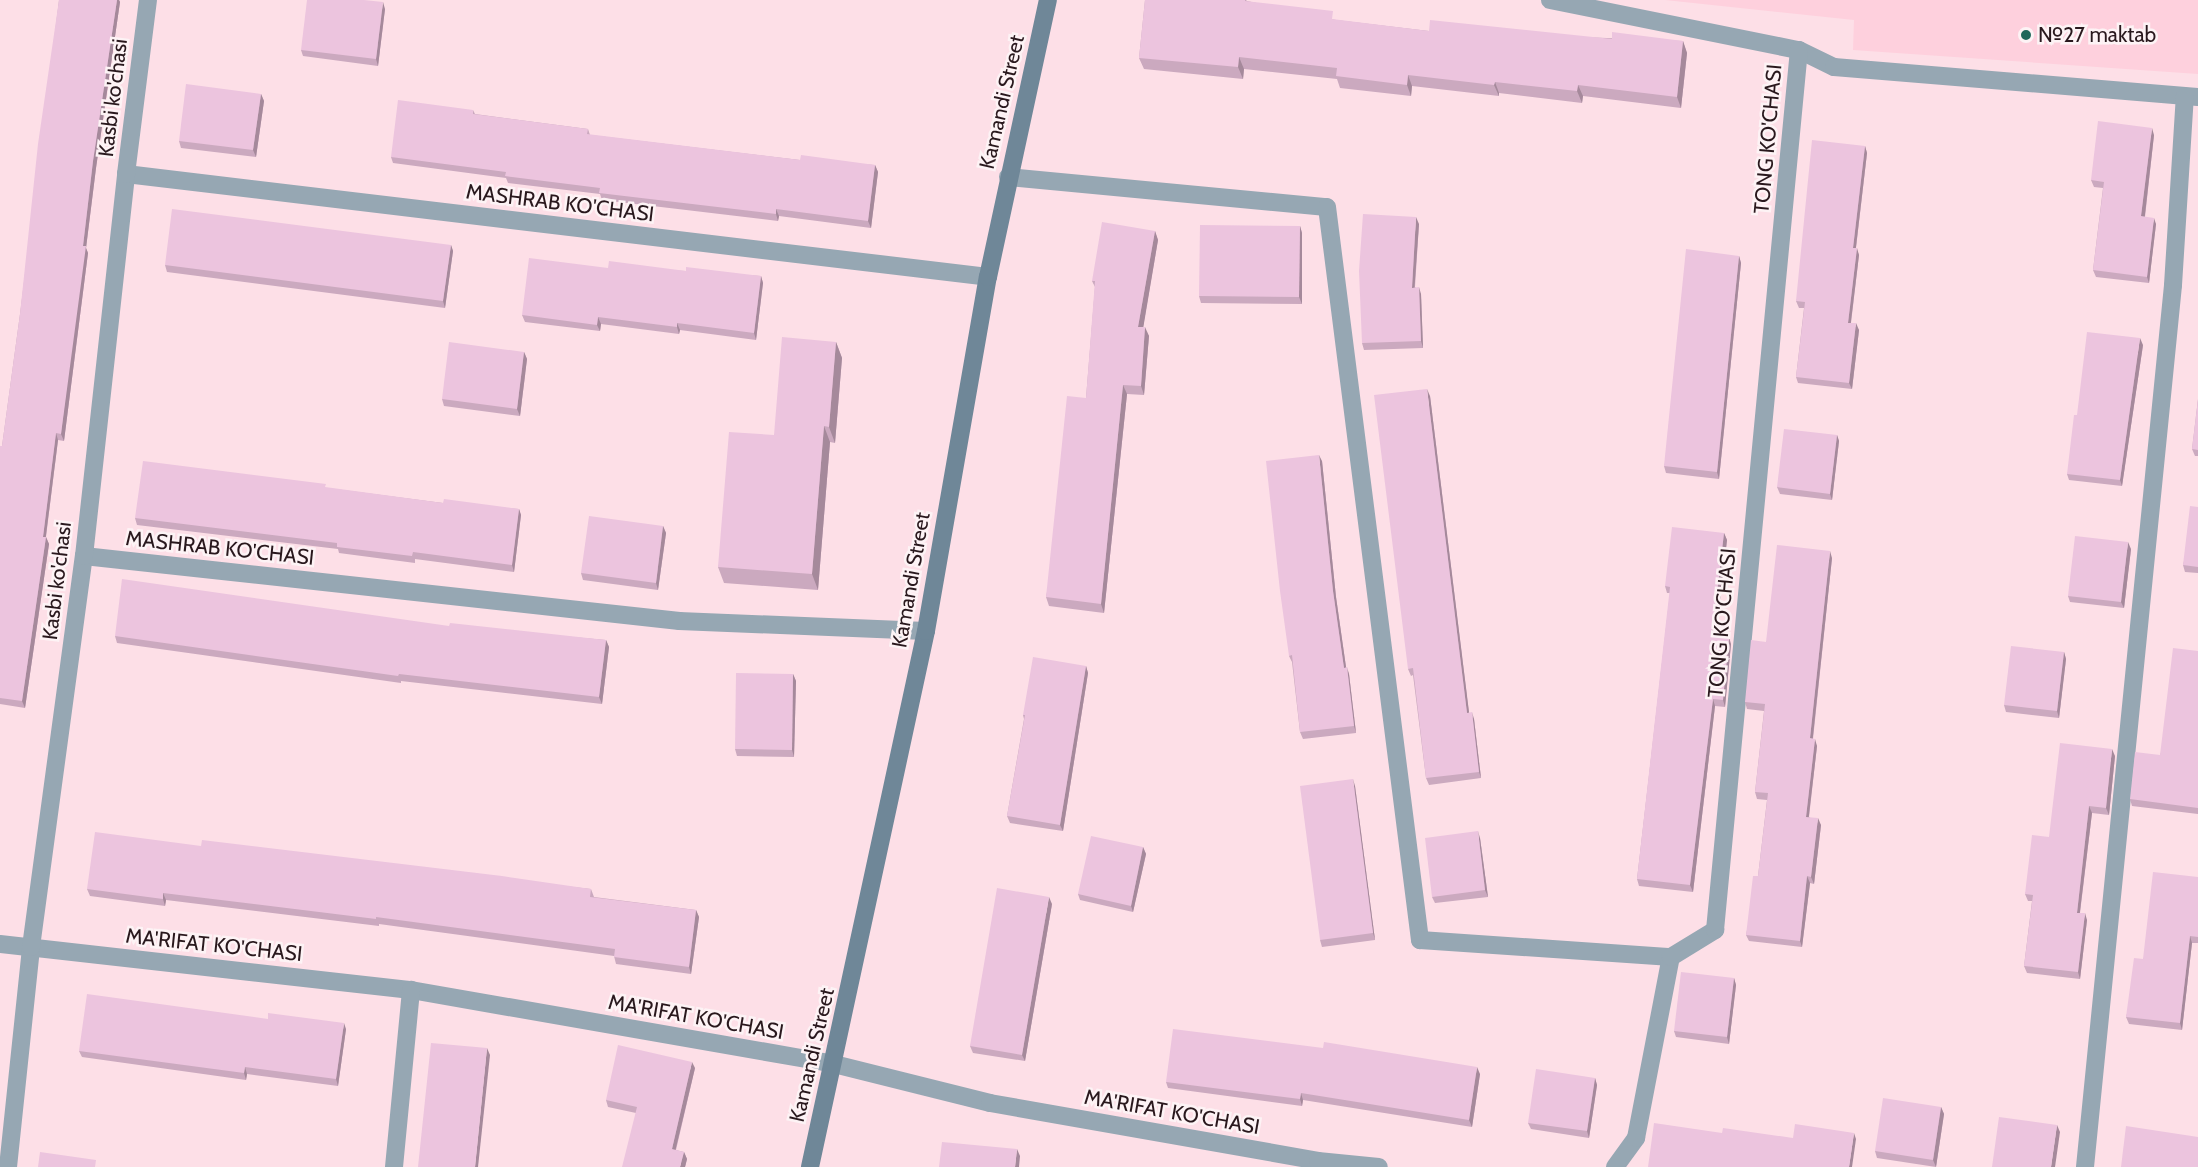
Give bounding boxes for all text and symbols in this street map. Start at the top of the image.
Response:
place label: №27 maktab [2038,22,2156,48]
marker: №27 maktab [2019,28,2033,42]
street label: Kamandi Street [974,32,1030,172]
street label: Kasbi ko'chasi [93,37,133,159]
street label: TONG KO'CHASI [1749,63,1787,215]
street label: MASHRAB KO'CHASI [465,179,655,227]
street label: Kamandi Street [887,510,935,650]
street label: Kasbi ko'chasi [37,520,77,642]
street label: MASHRAB KO'CHASI [125,526,315,570]
street label: TONG KO'CHASI [1703,547,1741,699]
street label: MA'RIFAT KO'CHASI [124,923,304,967]
street label: Kamandi Street [784,985,840,1125]
street label: MA'RIFAT KO'CHASI [606,989,786,1045]
street label: MA'RIFAT KO'CHASI [1082,1084,1262,1140]

